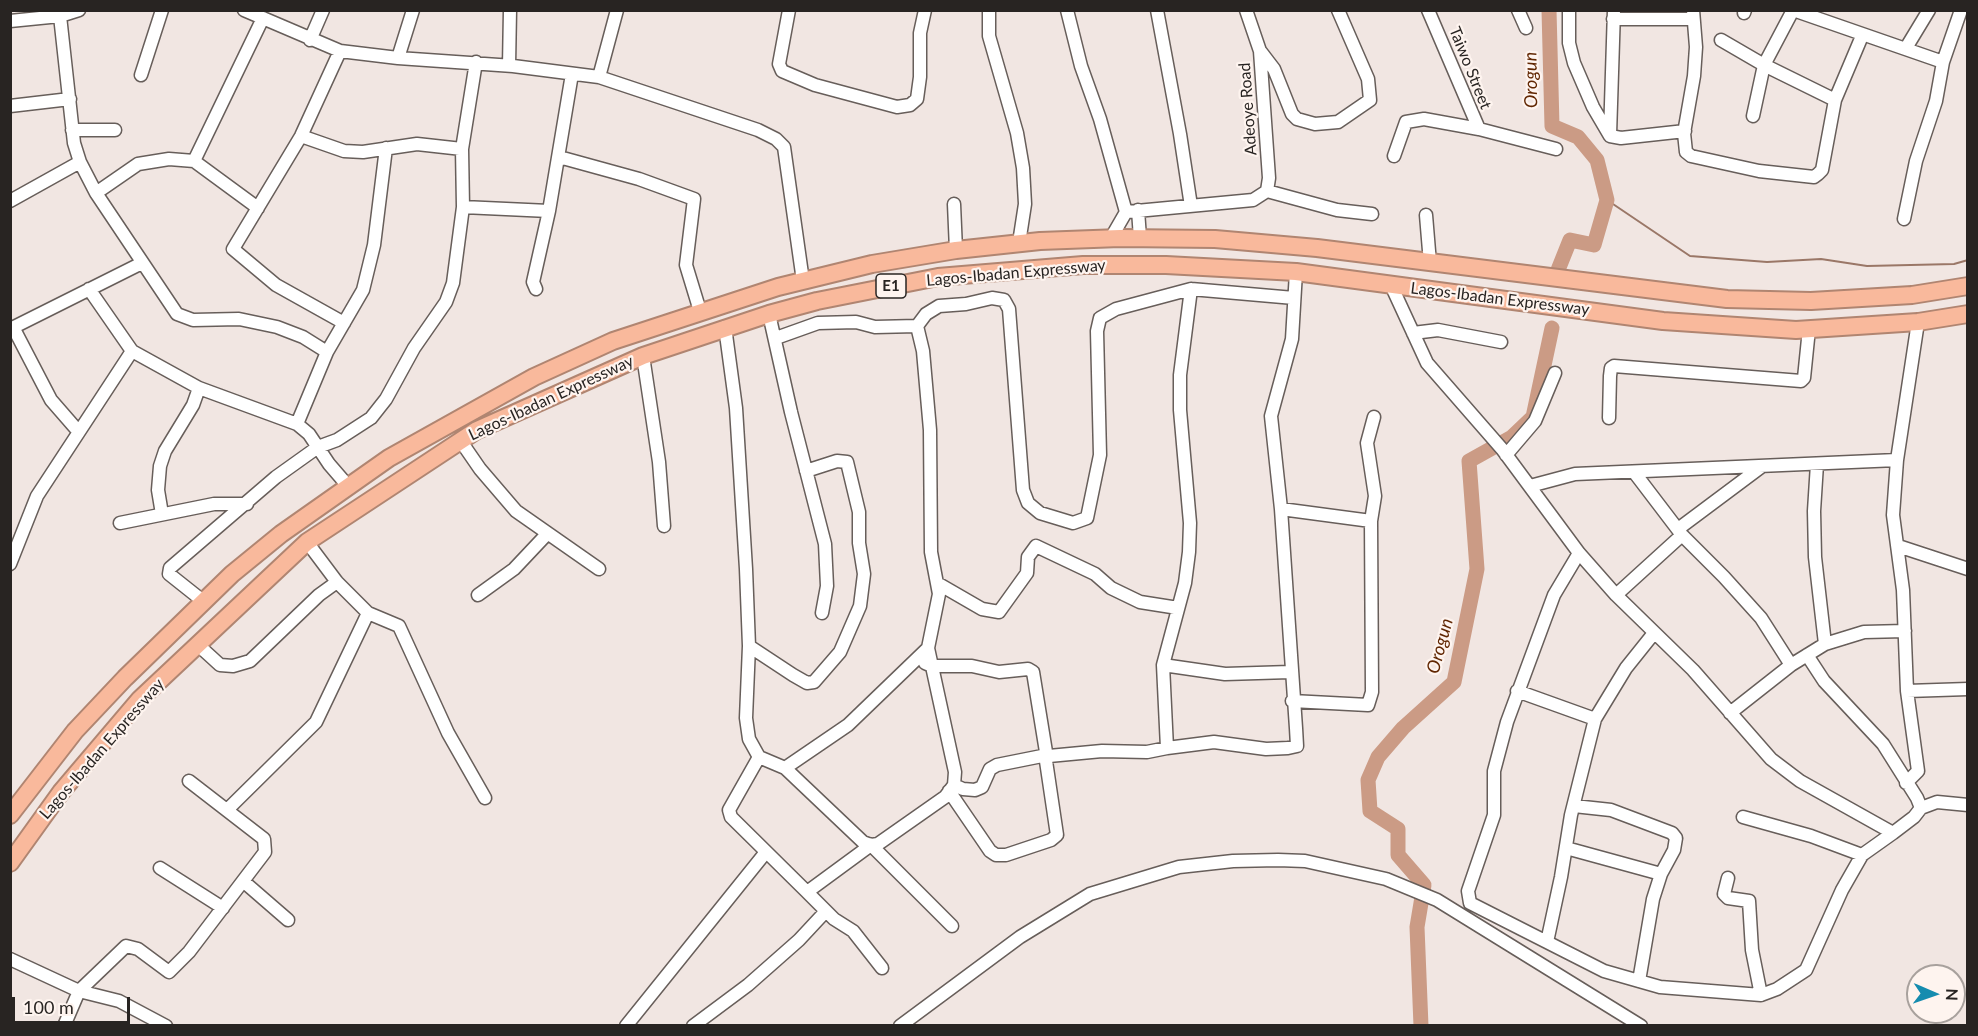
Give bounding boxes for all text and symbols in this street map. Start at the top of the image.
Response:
street label: Taiwo Street [1445,24,1495,112]
water label: Orogun [1520,52,1542,108]
street label: Adeoye Road [1235,62,1261,156]
street label: Lagos-Ibadan Expressway [926,256,1106,290]
road number: E1 [876,274,906,298]
street label: Lagos-Ibadan Expressway [1410,279,1590,319]
street label: Lagos-Ibadan Expressway [465,351,637,445]
water label: Orogun [1422,616,1458,676]
street label: Lagos-Ibadan Expressway [36,675,168,823]
north arrow [1906,964,1966,1024]
scale bar [15,985,134,1023]
text: N [1943,988,1962,1001]
text: 100 m [23,996,74,1018]

